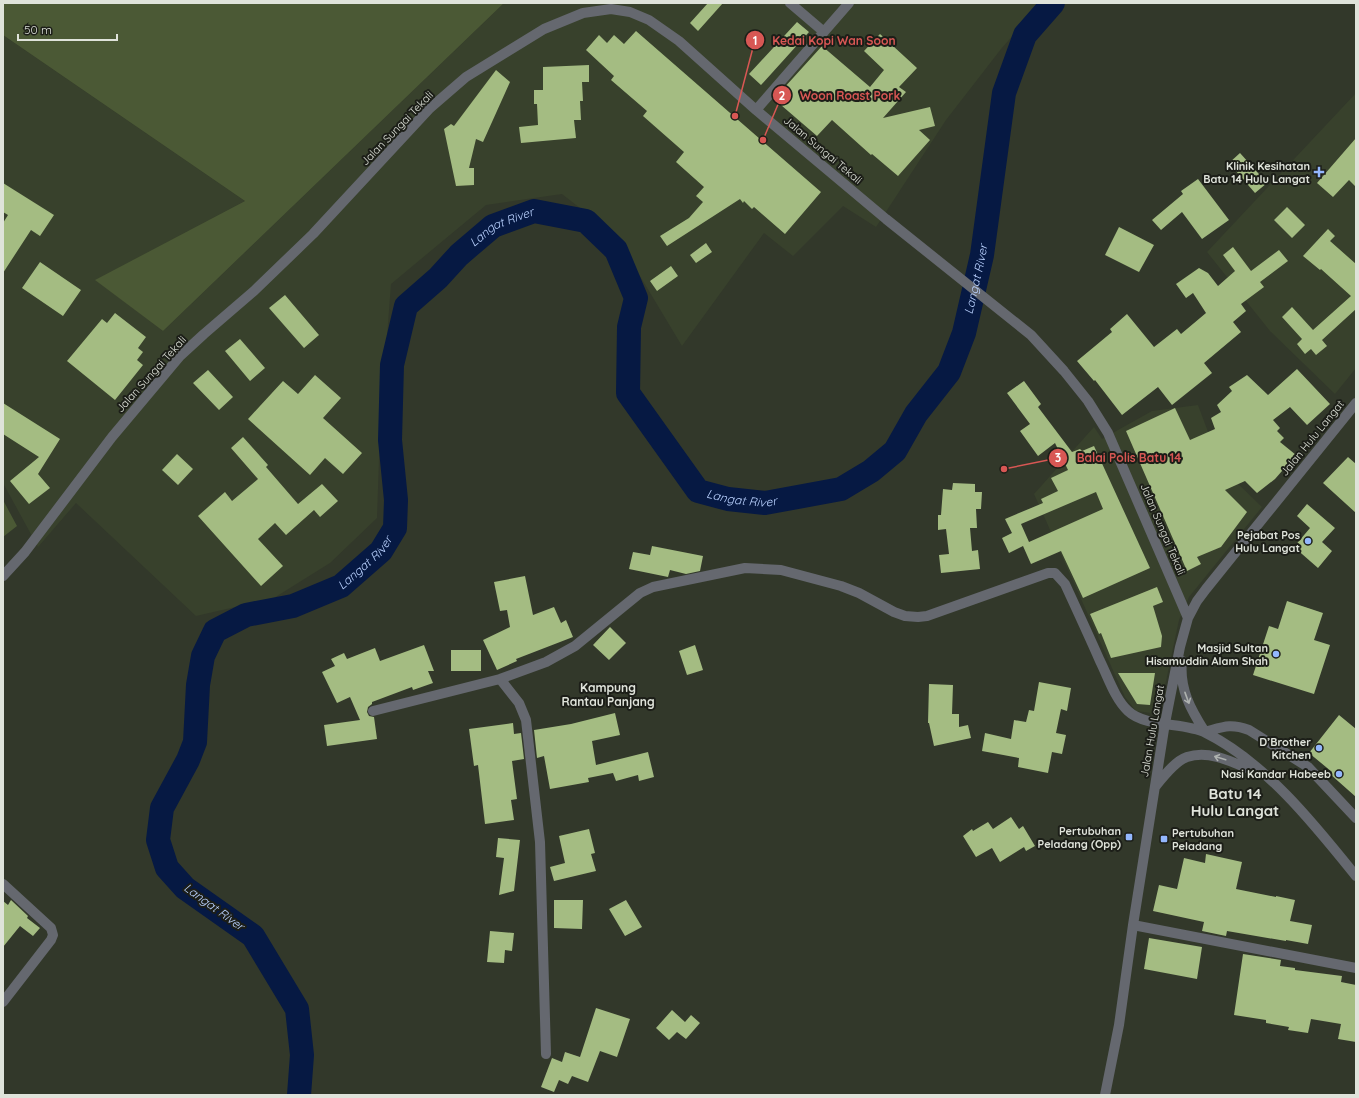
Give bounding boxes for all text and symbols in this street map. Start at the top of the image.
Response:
scale bar [18,16,117,42]
text: 50 m [24,22,52,37]
callout: Kedai Kopi Wan Soon [745,28,904,52]
text: 1 [753,33,757,48]
text: Kedai Kopi Wan Soon [772,33,896,48]
callout: Woon Roast Pork [772,83,909,107]
street label: Jalan Sungai Tekali [358,88,436,168]
text: 2 [779,88,786,103]
text: Woon Roast Pork [800,88,900,103]
street label: Jalan Sungai Tekali [781,113,865,187]
place label: Klinik Kesihatan Batu 14 Hulu Langat [1203,159,1310,186]
marker: Klinik Kesihatan Batu 14 Hulu Langat [1313,166,1325,178]
water label: Langat River [466,203,537,250]
water label: Langat River [961,242,991,315]
street label: Jalan Sungai Tekali [113,333,189,415]
street label: Jalan Hulu Langat [1277,397,1347,479]
callout: Balai Polis Batu 14 [1048,446,1189,470]
text: 3 [1055,450,1061,465]
text: Balai Polis Batu 14 [1077,450,1181,465]
street label: Jalan Sungai Tekali [1137,481,1189,577]
water label: Langat River [705,486,779,510]
place label: Pejabat Pos Hulu Langat [1235,528,1300,555]
water label: Langat River [334,532,396,592]
marker: Pejabat Pos Hulu Langat [1303,536,1313,546]
place label: Masjid Sultan Hisamuddin Alam Shah [1146,641,1268,668]
marker: Masjid Sultan Hisamuddin Alam Shah [1271,649,1281,659]
district label: Kampung Rantau Panjang [561,680,655,709]
street label: Jalan Hulu Langat [1137,683,1167,778]
one-way arrow [1183,691,1191,703]
place label: D’Brother Kitchen [1259,735,1311,762]
marker: D’Brother Kitchen [1314,743,1324,753]
one-way arrow [1213,754,1226,761]
place label: Nasi Kandar Habeeb [1221,767,1331,781]
marker: Nasi Kandar Habeeb [1334,769,1344,779]
district label: Batu 14 Hulu Langat [1191,784,1279,820]
place label: Pertubuhan Peladang (Opp) [1038,824,1121,851]
place label: Pertubuhan Peladang [1172,826,1234,853]
marker: Pertubuhan Peladang (Opp) [1124,832,1134,842]
marker: Pertubuhan Peladang [1159,834,1169,844]
water label: Langat River [181,880,249,934]

